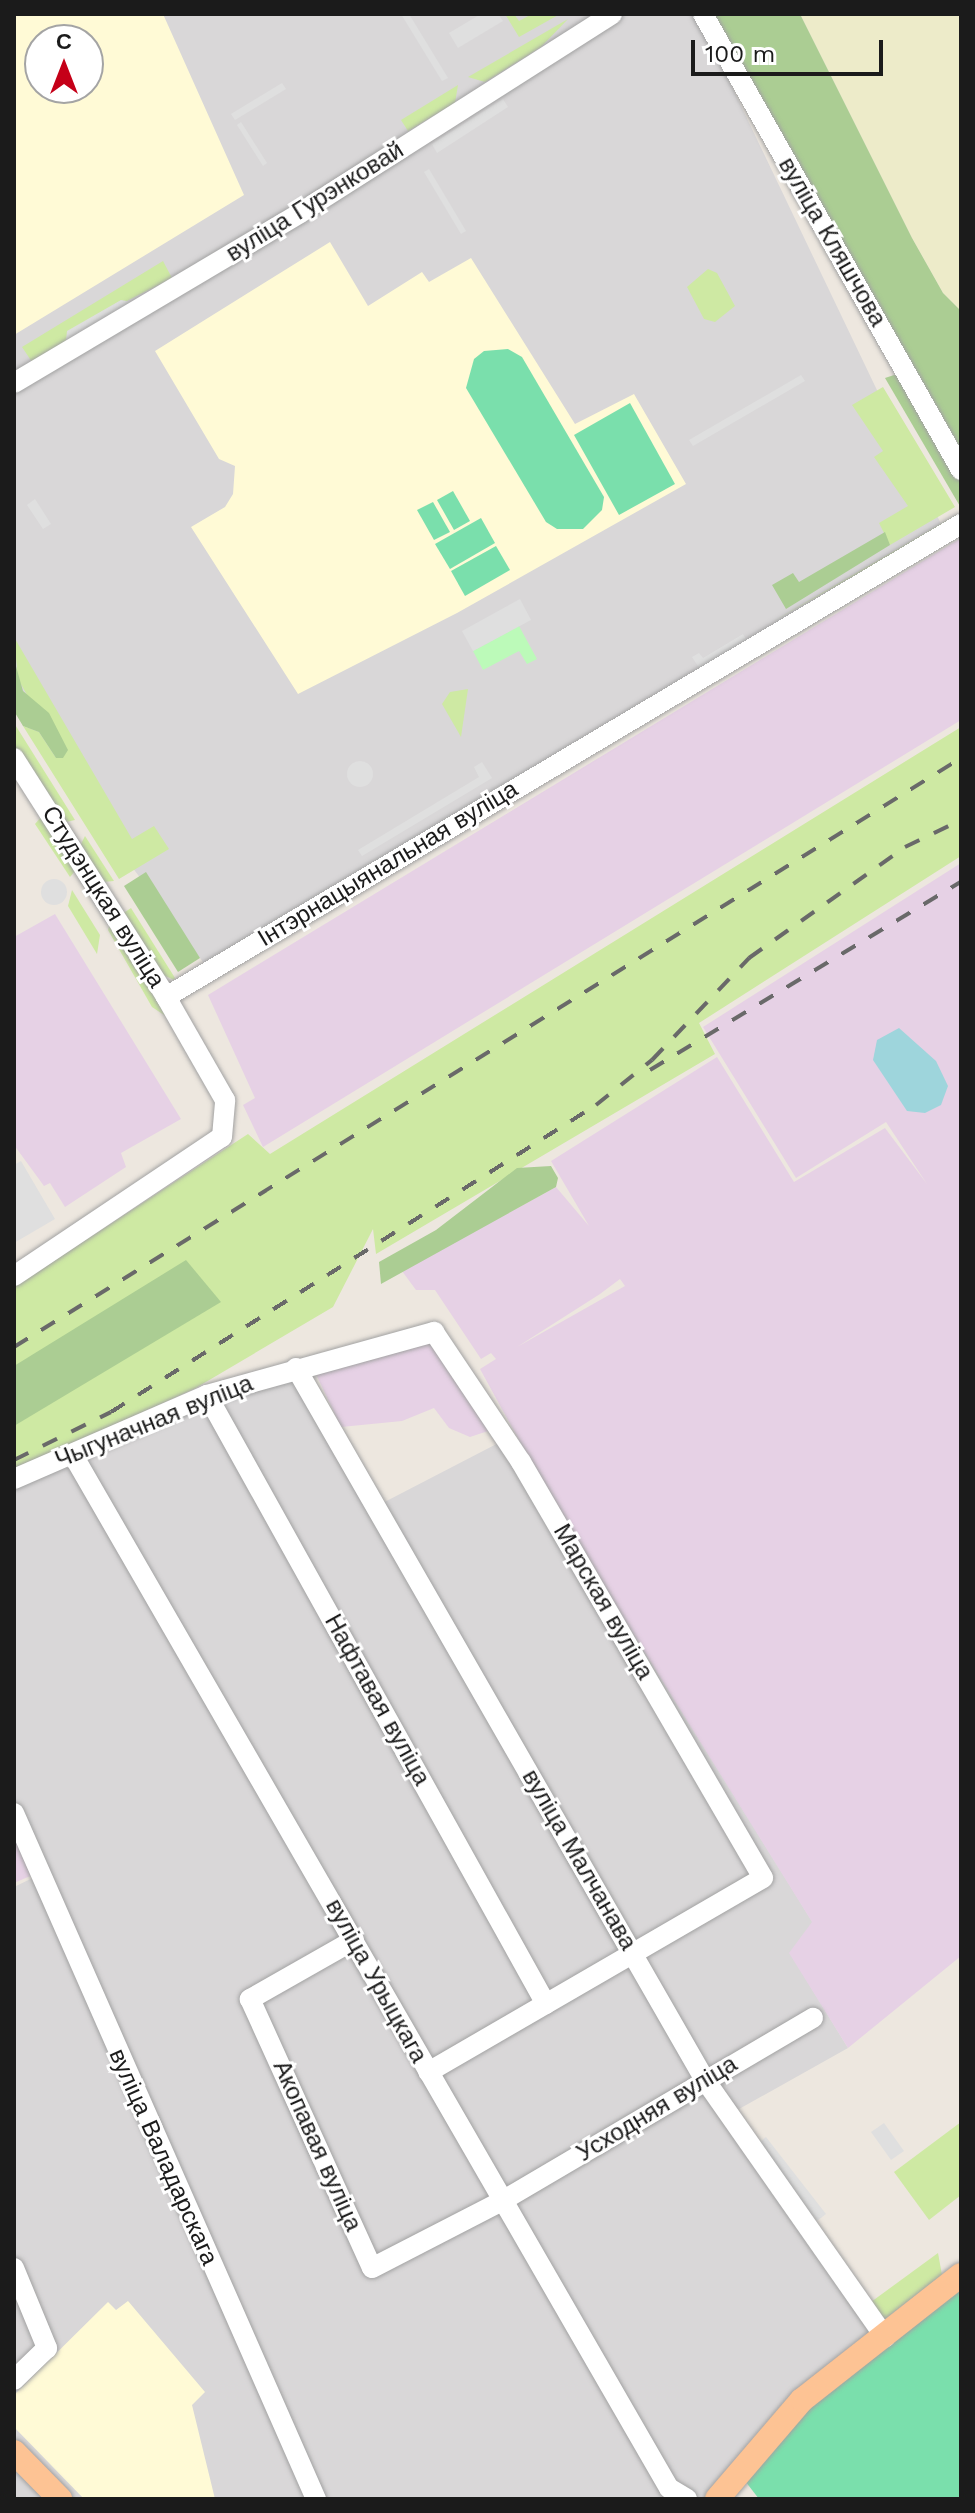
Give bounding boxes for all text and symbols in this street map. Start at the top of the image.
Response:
north arrow [24,24,104,104]
scale bar [695,24,887,74]
text: С [56,29,72,54]
text: 100 m [705,40,775,68]
street label: вуліца Гурэнковай [221,136,409,268]
street label: вуліца Кляшчова [772,152,892,332]
street label: Інтэрнацыянальная вуліца [253,775,523,953]
street label: Студэнцкая вуліца [35,801,171,993]
street label: Чыгуначная вуліца [51,1369,257,1475]
street label: Марская вуліца [547,1519,659,1685]
street label: Нафтавая вуліца [318,1609,436,1791]
street label: вуліца Малчанава [516,1765,642,1955]
street label: вуліца Урыцкага [319,1894,433,2068]
street label: вуліца Валадарскага [102,2044,224,2270]
street label: Усходняя вуліца [572,2050,742,2168]
street label: Акопавая вуліца [267,2056,367,2236]

